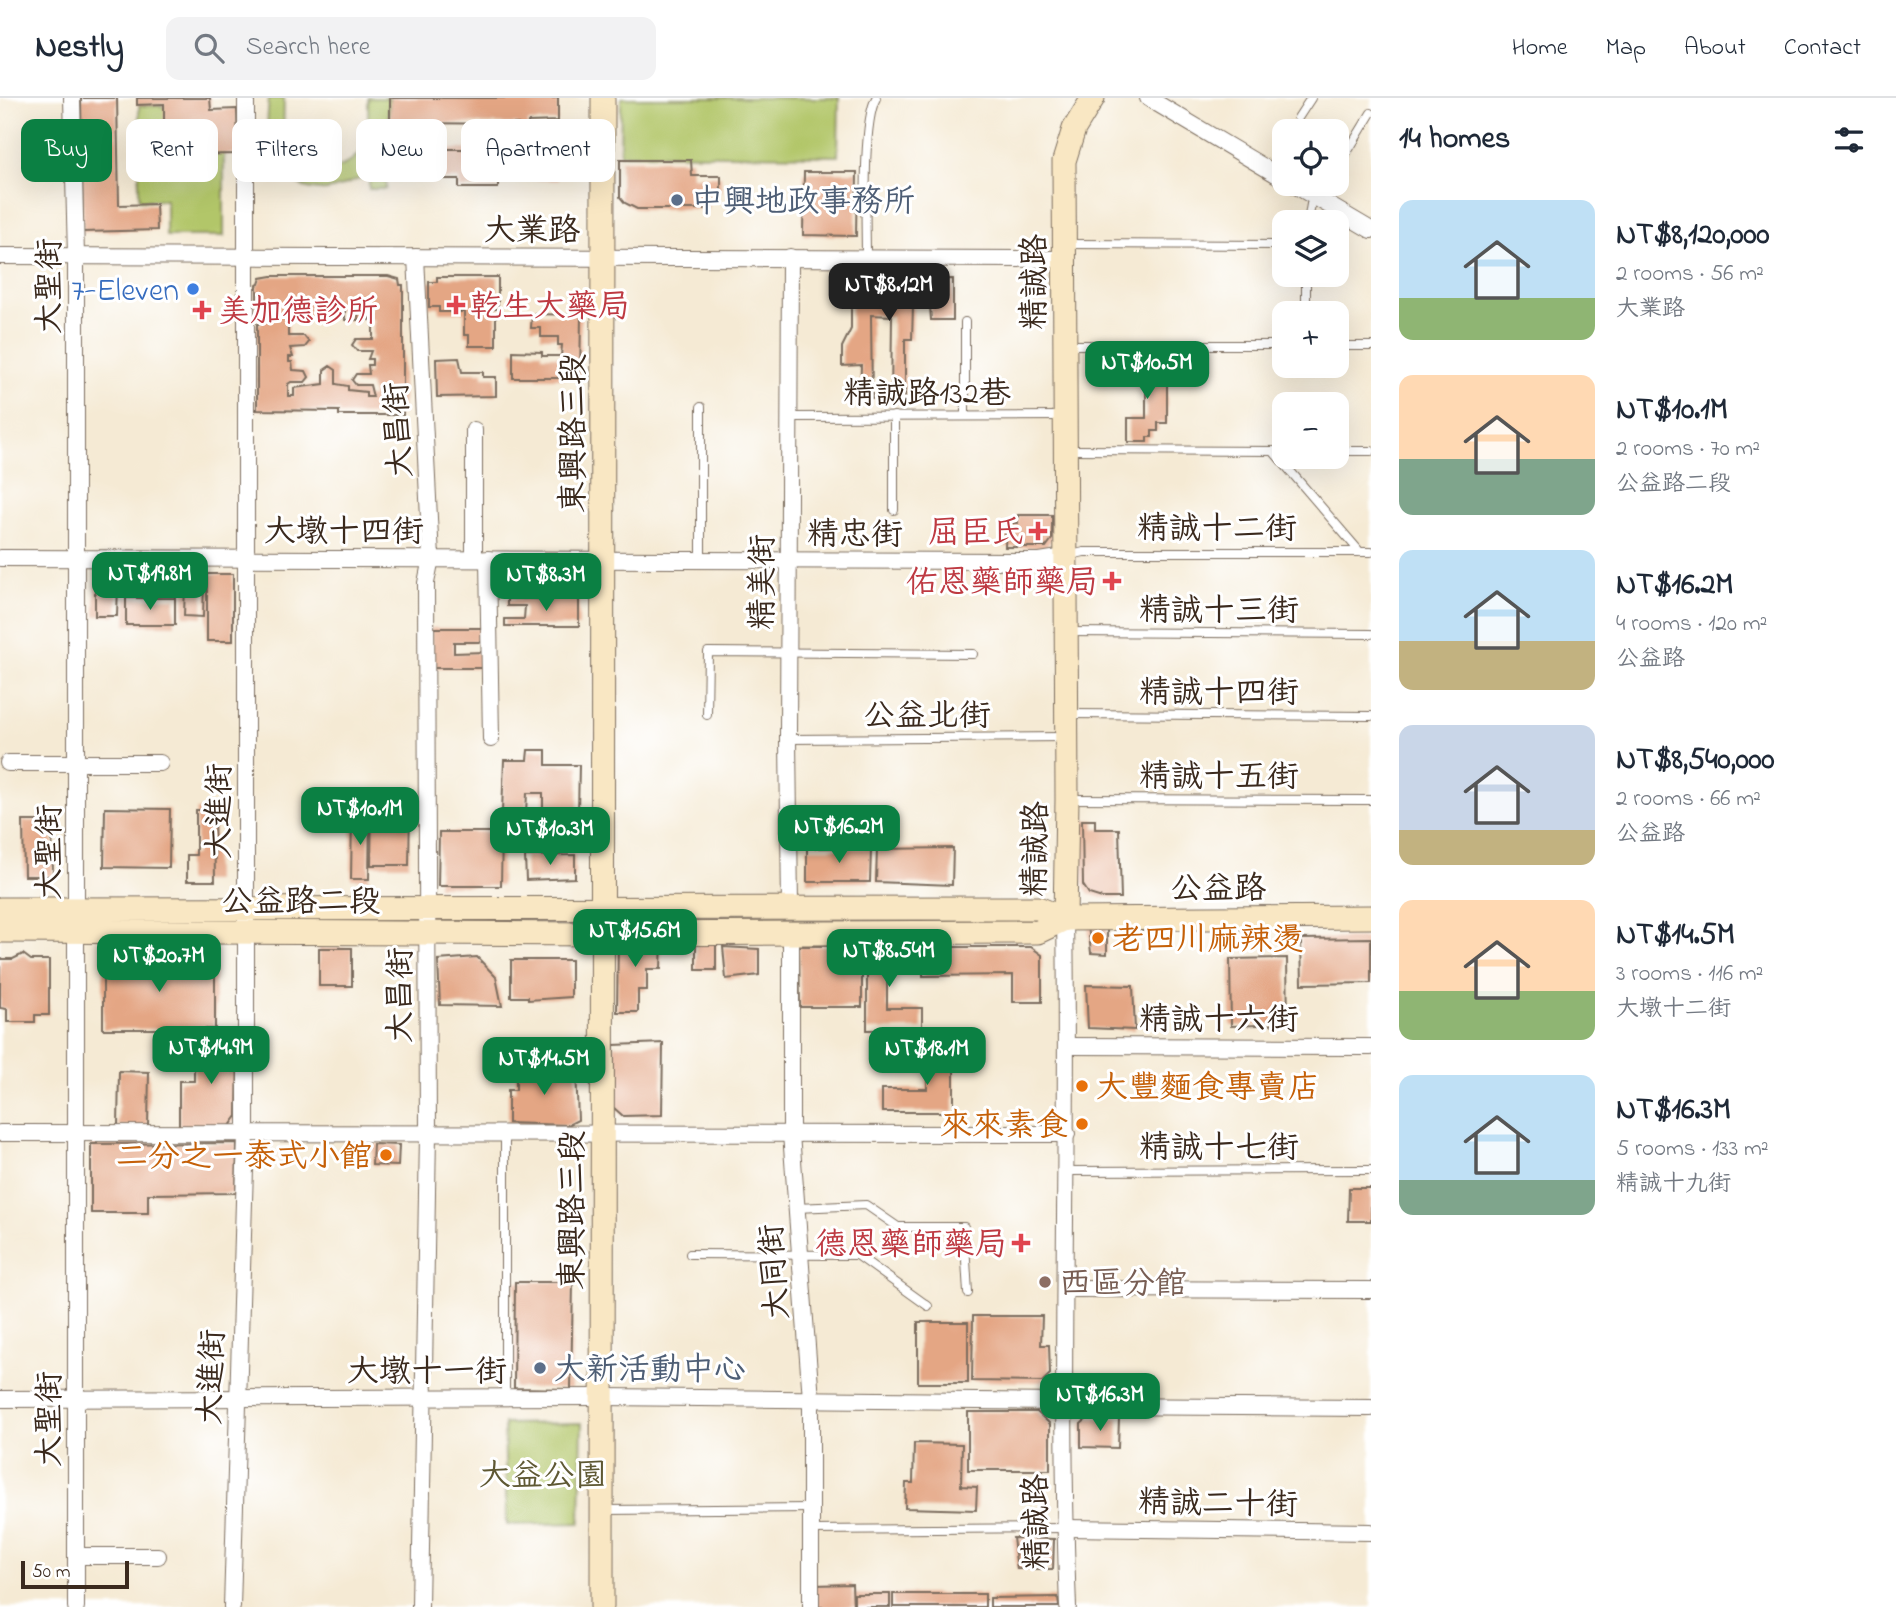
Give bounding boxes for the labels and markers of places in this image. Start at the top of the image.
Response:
place label: 中興地政事務所 [691,180,915,227]
marker: 中興地政事務所 [669,192,685,208]
pin: NT$8.12M [817,264,961,323]
place label: 7-Eleven [71,269,179,316]
marker: 7-Eleven [185,281,201,297]
place label: 乾生大藥局 [470,285,630,332]
place label: 美加德診所 [218,290,378,337]
marker: 乾生大藥局 [448,297,464,313]
marker: 美加德診所 [192,300,212,320]
pin: NT$10.5M [1075,342,1219,401]
place label: 屈臣氏 [928,511,1024,558]
marker: 屈臣氏 [1030,523,1046,539]
pin: NT$19.8M [78,552,222,612]
pin: NT$8.3M [481,554,611,613]
place label: 佑恩藥師藥局 [906,561,1098,608]
marker: 佑恩藥師藥局 [1104,573,1120,589]
pin: NT$10.1M [288,788,432,847]
pin: NT$16.2M [767,806,911,865]
pin: NT$10.3M [478,808,622,867]
pin: NT$15.6M [563,910,707,969]
place label: 老四川麻辣燙 [1112,918,1304,965]
pin: NT$8.54M [817,930,961,989]
marker: 老四川麻辣燙 [1090,930,1106,946]
pin: NT$20.7M [87,934,231,994]
pin: NT$14.9M [139,1026,283,1086]
pin: NT$18.1M [855,1028,999,1087]
pin: NT$14.5M [472,1038,616,1097]
place label: 大豐麵食專賣店 [1096,1066,1320,1113]
marker: 大豐麵食專賣店 [1074,1078,1090,1094]
place label: 來來素食 [940,1104,1068,1151]
marker: 來來素食 [1074,1116,1090,1132]
place label: 二分之一泰式小館 [116,1135,372,1182]
marker: 二分之一泰式小館 [378,1147,394,1163]
place label: 德恩藥師藥局 [815,1223,1007,1270]
marker: 德恩藥師藥局 [1013,1235,1029,1251]
place label: 西區分館 [1059,1262,1187,1309]
marker: 西區分館 [1037,1274,1053,1290]
place label: 大新活動中心 [554,1348,746,1395]
marker: 大新活動中心 [532,1360,548,1376]
pin: NT$16.3M [1028,1374,1172,1433]

